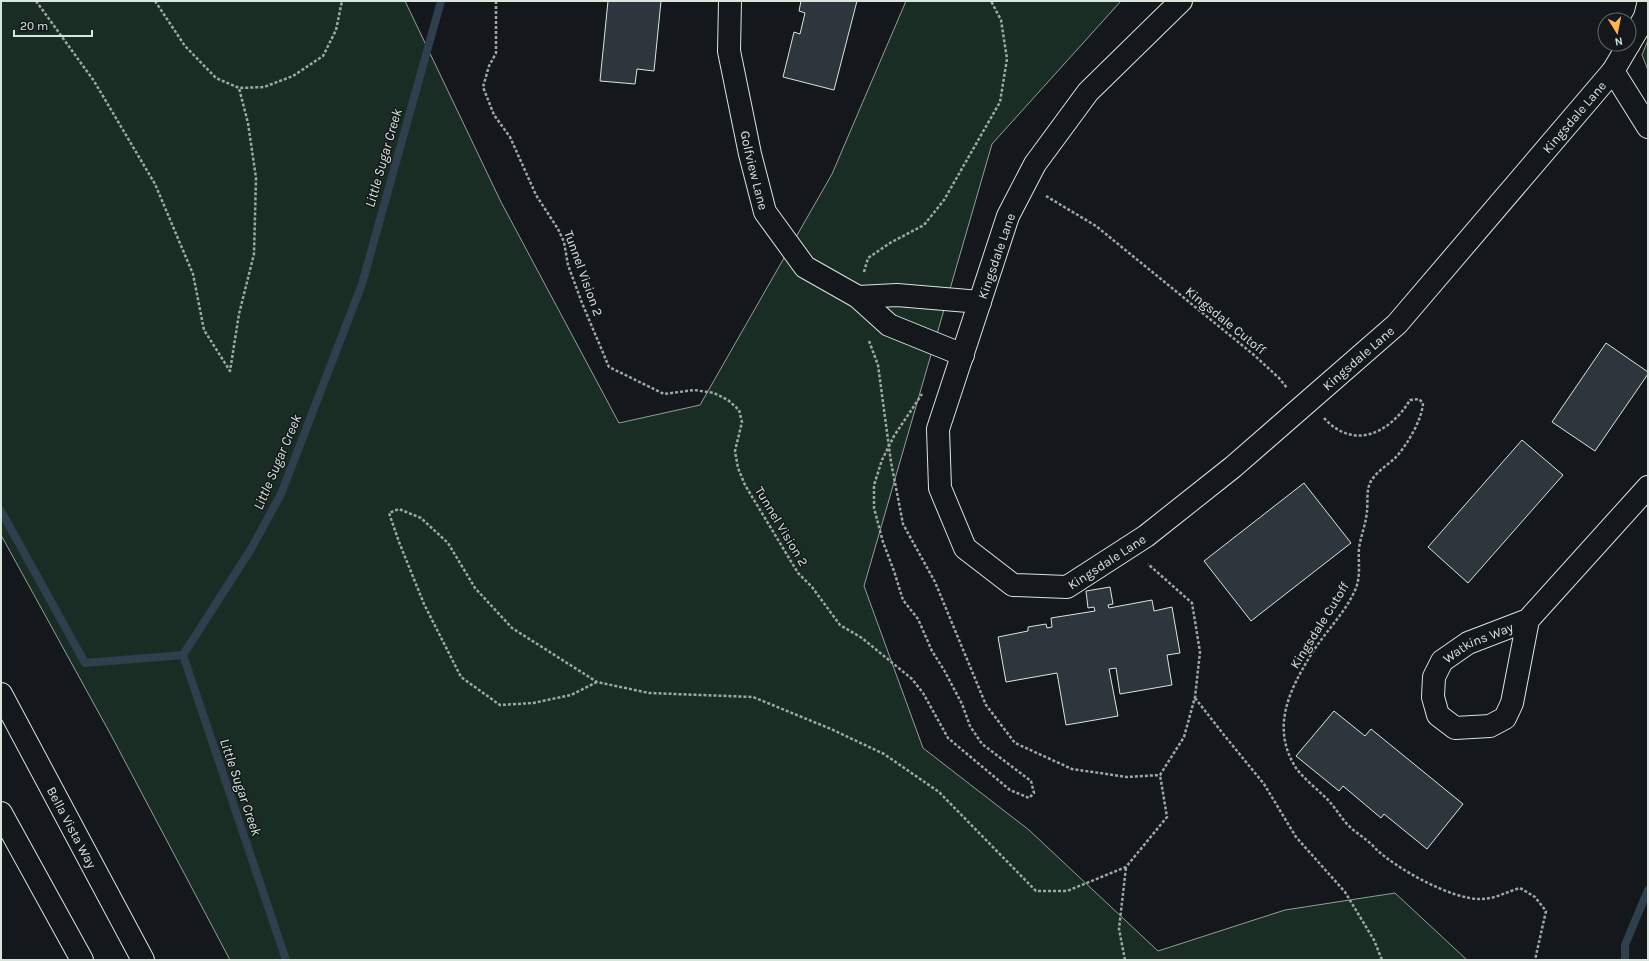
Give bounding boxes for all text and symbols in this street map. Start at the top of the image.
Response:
scale bar [14,12,92,38]
north arrow [1597,12,1637,52]
text: 20 m [20,19,48,33]
text: N [1614,34,1624,48]
street label: Kingsdale Lane [1539,78,1609,156]
water label: Little Sugar Creek [361,106,406,209]
street label: Golfview Lane [737,129,771,212]
street label: Kingsdale Lane [975,211,1018,301]
street label: Tunnel Vision 2 [561,228,606,318]
street label: Kingsdale Cutoff [1183,283,1269,358]
street label: Kingsdale Lane [1320,323,1397,394]
water label: Little Sugar Creek [250,411,306,512]
street label: Tunnel Vision 2 [752,484,811,569]
street label: Kingsdale Lane [1065,531,1149,593]
street label: Kingsdale Cutoff [1287,579,1352,671]
street label: Watkins Way [1440,619,1515,666]
water label: Little Sugar Creek [216,736,265,839]
street label: Bella Vista Way [44,784,99,871]

